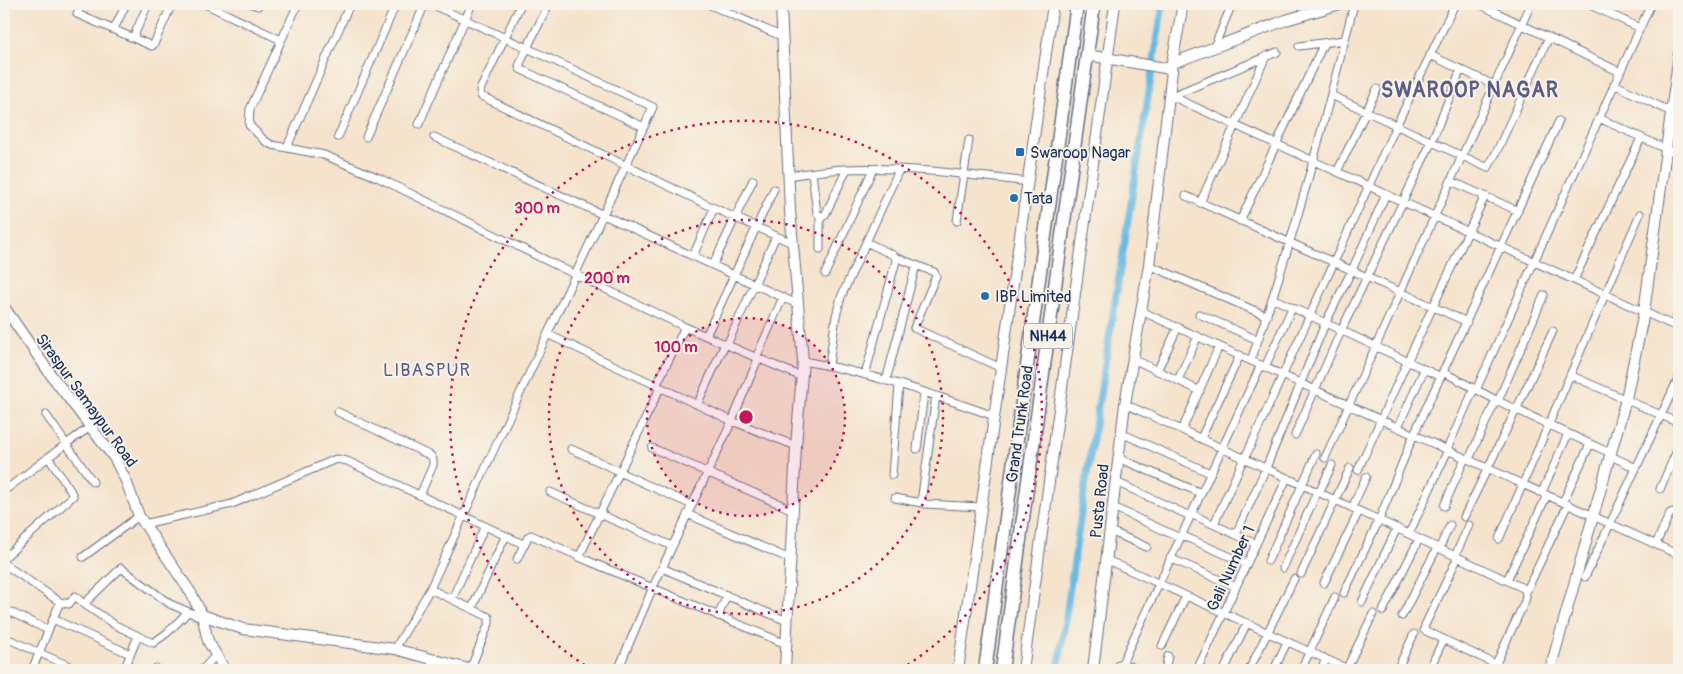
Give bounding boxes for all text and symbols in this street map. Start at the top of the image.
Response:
district label: SWAROOP NAGAR [1381,77,1559,104]
place label: Swaroop Nagar [1030,143,1131,163]
marker: Swaroop Nagar [1014,146,1026,158]
place label: Tata [1024,189,1053,209]
marker: Tata [1008,192,1020,204]
text: 300 m [514,199,560,218]
text: 200 m [584,269,630,288]
place label: IBP Limited [995,287,1072,307]
marker: IBP Limited [979,290,991,302]
road number: NH44 [1024,324,1072,348]
street label: Siraspur Samaypur Road [31,330,141,471]
text: 100 m [655,338,697,357]
district label: LIBASPUR [383,359,471,382]
street label: Grand Trunk Road [1002,364,1038,484]
centre of rings [737,408,755,426]
street label: Pusta Road [1086,463,1114,539]
street label: Gali Number 1 [1202,523,1259,614]

